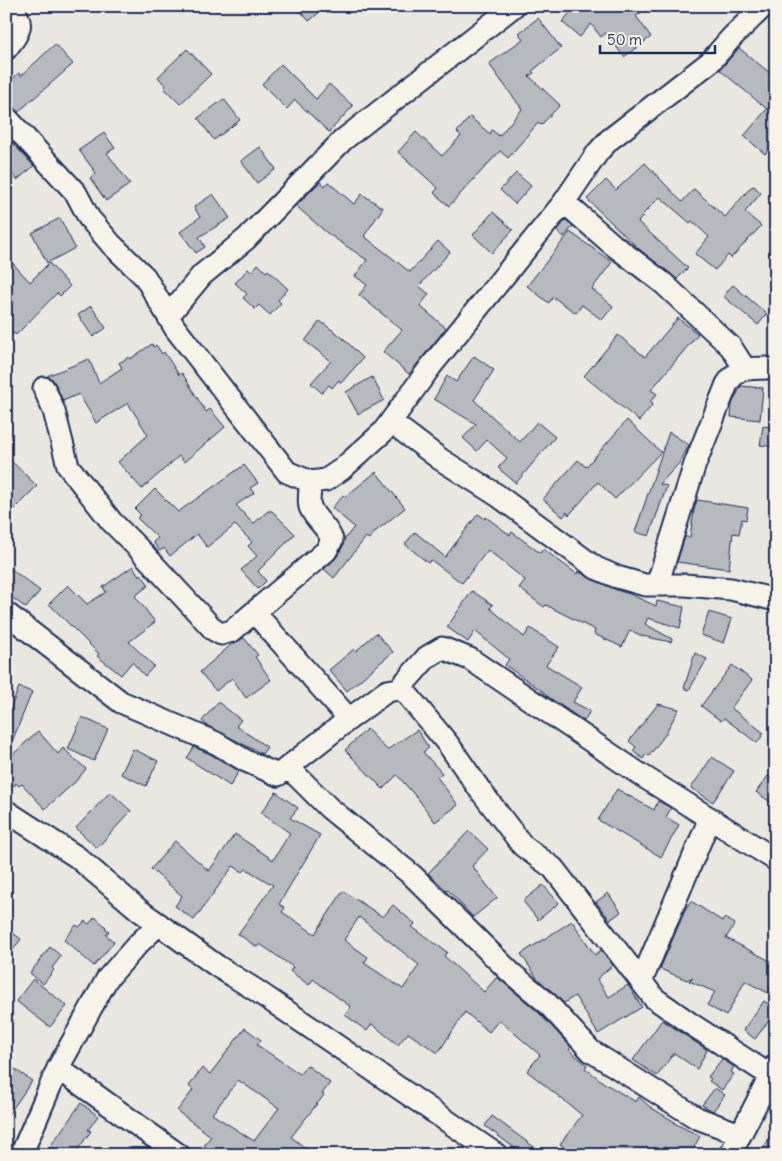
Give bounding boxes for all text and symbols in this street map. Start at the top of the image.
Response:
scale bar [600,22,714,54]
text: 50 m [607,30,642,49]

